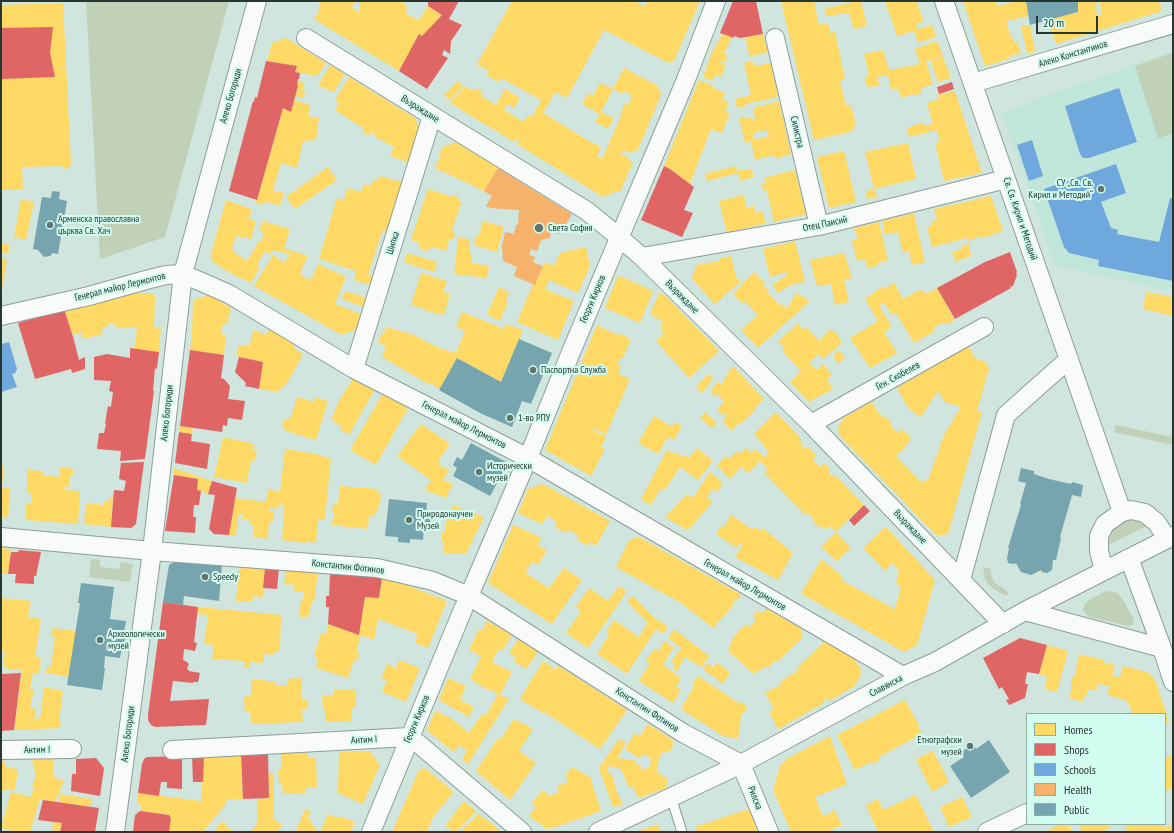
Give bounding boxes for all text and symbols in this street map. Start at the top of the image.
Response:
scale bar [1038,8,1100,34]
text: 20 m [1043,15,1064,30]
street label: Алеко Константинов [1037,38,1109,70]
street label: Алеко Богориди [217,67,245,125]
street label: Възраждане [399,93,441,125]
street label: Силистра [788,115,806,149]
street label: Св. Св. Кирил и Методий [1000,176,1040,262]
place label: СУ „Св. Св. Кирил и Методий“ [1028,177,1093,200]
marker: СУ „Св. Св. Кирил и Методий“ [1096,184,1106,194]
place label: Арменска православна църква Св. Хач [58,213,139,236]
street label: Отец Паисий [802,213,848,235]
marker: Арменска православна църква Св. Хач [45,220,55,230]
marker: Света София [533,222,545,234]
place label: Света София [548,222,592,234]
street label: Шипка [384,230,402,256]
street label: Генерал майор Лермонтов [73,270,167,304]
street label: Георги Кирков [578,273,608,325]
street label: Възраждане [663,278,701,316]
street label: Ген. Скобелев [874,359,922,393]
place label: Паспортна Служба [541,364,606,376]
marker: Паспортна Служба [528,365,538,375]
street label: Алеко Богориди [158,384,176,442]
street label: Генерал майор Лермонтов [420,399,508,451]
place label: 1-во РПУ [518,412,550,424]
marker: 1-во РПУ [505,413,515,423]
place label: Исторически музей [487,460,532,484]
marker: Исторически музей [474,467,484,477]
street label: Възраждане [891,507,929,547]
place label: Природонаучен Музей [417,508,473,532]
marker: Природонаучен Музей [404,515,414,525]
street label: Константин Фотинов [311,557,385,577]
street label: Генерал майор Лермонтов [702,557,788,613]
place label: Speedy [213,571,238,583]
marker: Speedy [200,572,210,582]
place label: Археологически музей [108,628,165,652]
marker: Археологически музей [95,635,105,645]
street label: Славянска [867,672,905,700]
street label: Константин Фотинов [613,685,681,735]
street label: Георги Кирков [402,693,432,745]
street label: Алеко Богориди [119,705,137,763]
legend [1026,713,1166,825]
text: Homes [1064,722,1092,737]
street label: Антим I [351,733,377,747]
place label: Етнографски музей [917,734,962,758]
marker: Етнографски музей [965,741,975,751]
text: Shops [1064,742,1089,757]
street label: Антим I [24,744,50,756]
text: Schools [1064,762,1096,777]
text: Health [1064,782,1092,797]
street label: Рилска [745,785,765,811]
text: Public [1064,802,1089,817]

